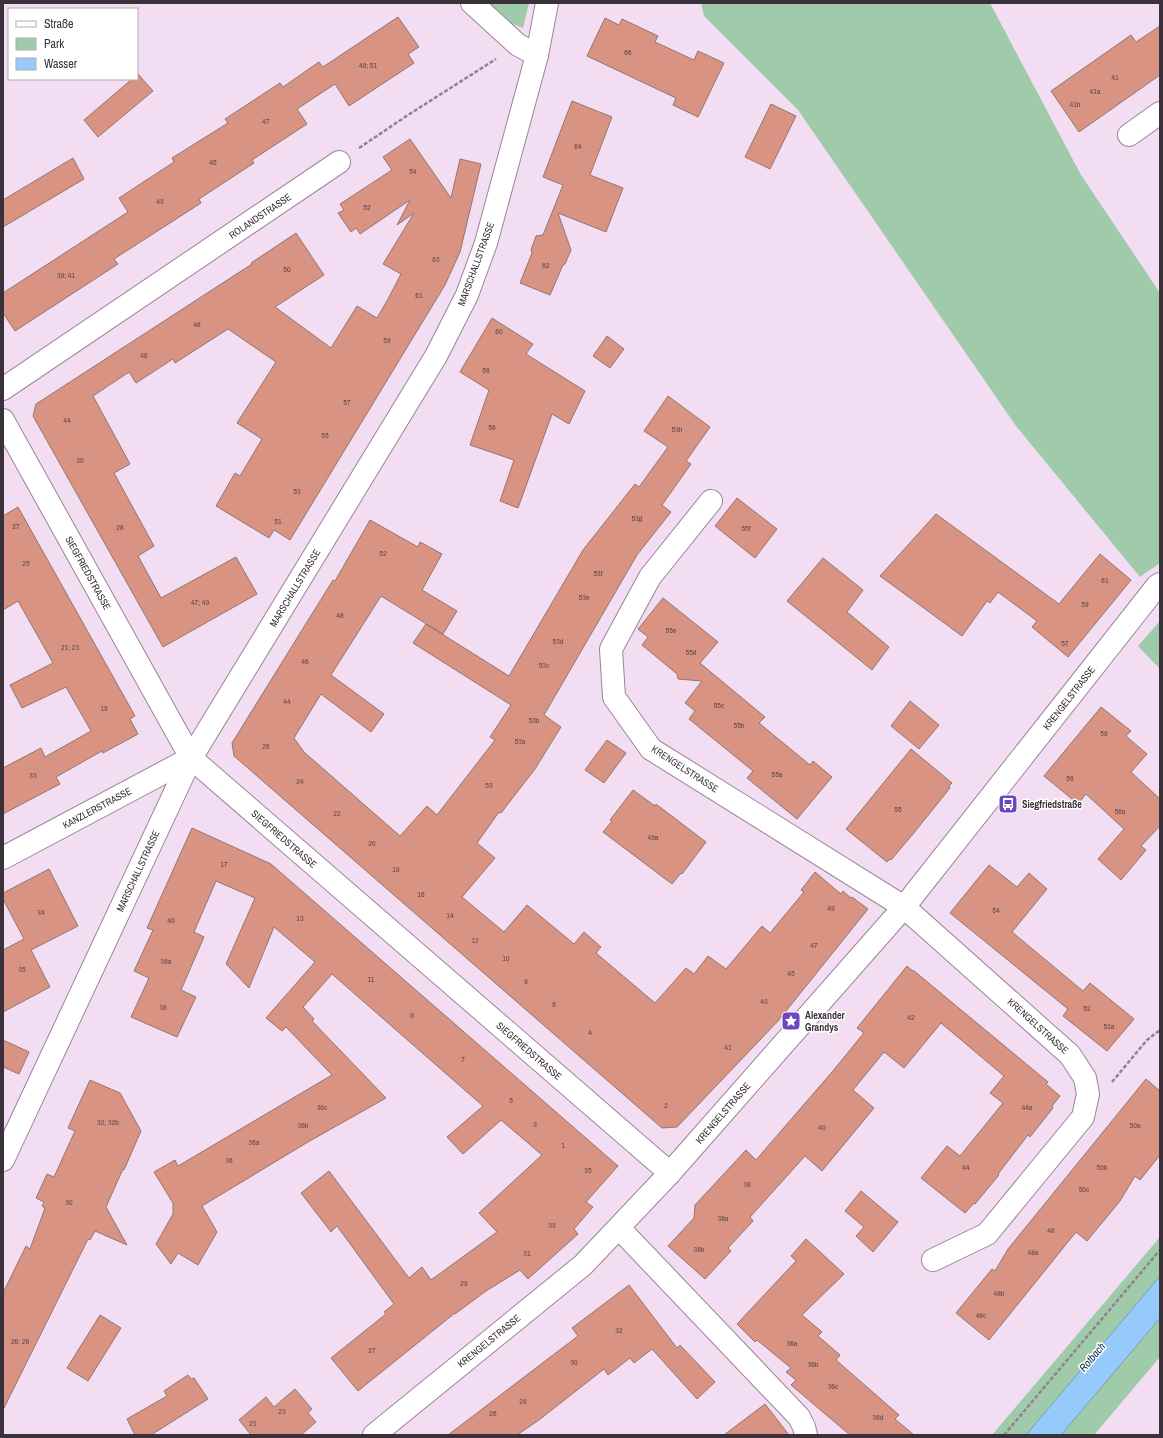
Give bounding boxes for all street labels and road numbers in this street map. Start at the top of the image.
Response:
street label: ROLANDSTRASSE [226,190,294,242]
street label: MARSCHALLSTRASSE [455,220,497,308]
street label: SIEGFRIEDSTRASSE [62,534,114,612]
street label: MARSCHALLSTRASSE [267,547,323,629]
street label: KRENGELSTRASSE [1040,663,1098,733]
street label: KRENGELSTRASSE [649,742,721,796]
street label: KANZLERSTRASSE [60,784,134,832]
street label: SIEGFRIEDSTRASSE [249,807,319,871]
street label: MARSCHALLSTRASSE [113,828,163,914]
street label: KRENGELSTRASSE [1005,995,1071,1057]
street label: SIEGFRIEDSTRASSE [494,1019,564,1083]
street label: KRENGELSTRASSE [693,1079,753,1147]
street label: KRENGELSTRASSE [455,1312,523,1370]

